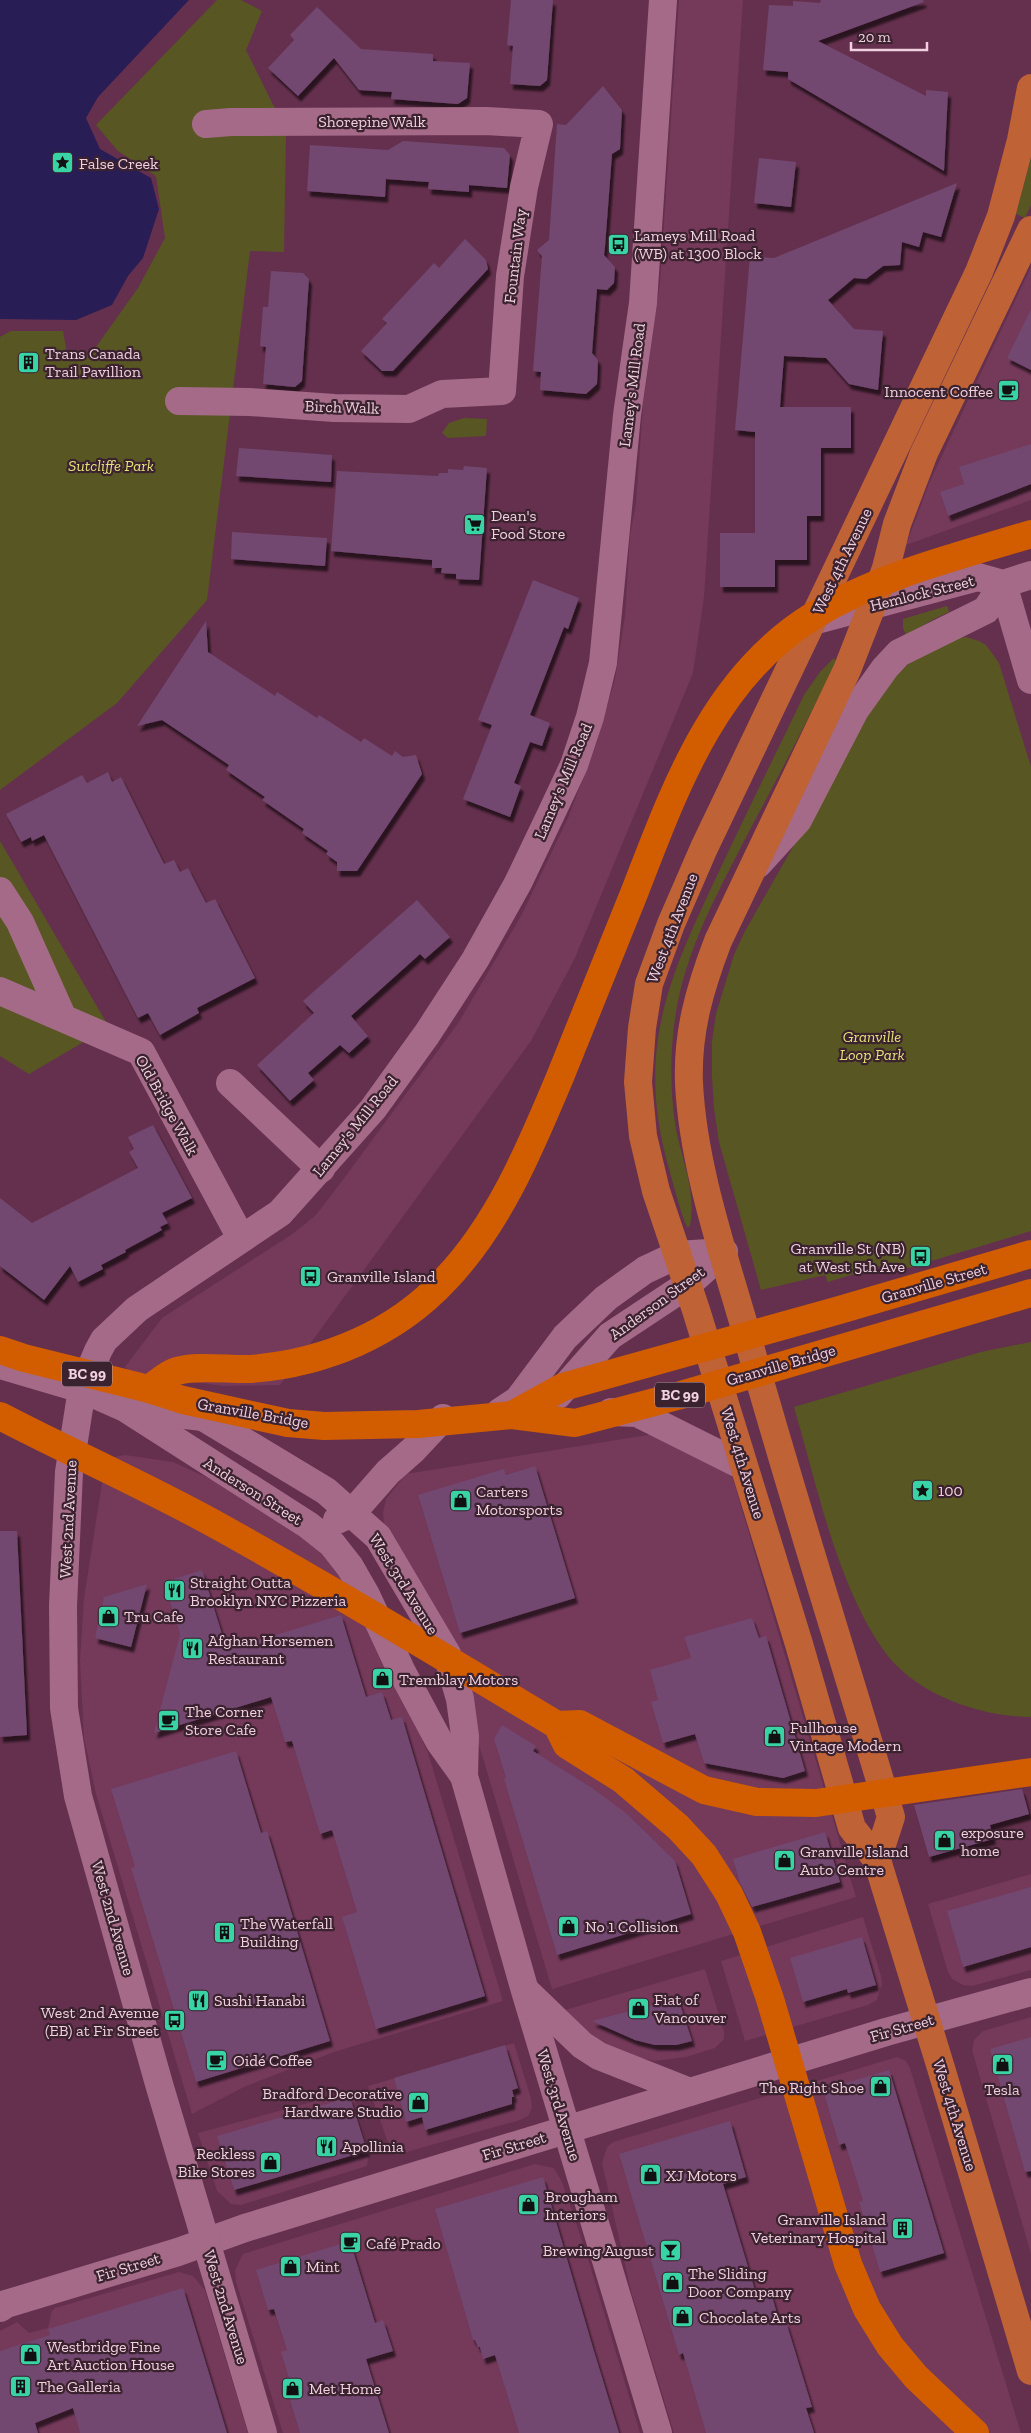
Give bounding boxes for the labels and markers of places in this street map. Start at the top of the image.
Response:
place icon: False Creek [51,151,75,175]
place label: False Creek [79,154,159,173]
place label: Lameys Mill Road (WB) at 1300 Block [634,226,762,263]
bus stop icon: Lameys Mill Road (WB) at 1300 Block [606,232,630,256]
place label: Trans Canada Trail Pavillion [45,344,142,381]
building icon: Trans Canada Trail Pavillion [17,350,41,374]
cafe icon: Innocent Coffee [997,379,1021,403]
place label: Innocent Coffee [884,382,993,401]
place label: Dean's Food Store [491,506,565,543]
supermarket icon: Dean's Food Store [463,512,487,536]
place label: Granville St (NB) at West 5th Ave [791,1239,905,1276]
bus stop icon: Granville St (NB) at West 5th Ave [909,1245,933,1269]
bus stop icon: Granville Island [299,1264,323,1288]
place label: Granville Island [327,1267,436,1286]
place icon: 100 [910,1478,934,1502]
place label: 100 [938,1481,963,1500]
place label: Carters Motorsports [476,1482,563,1519]
shop icon: Carters Motorsports [448,1488,472,1512]
place label: Straight Outta Brooklyn NYC Pizzeria [190,1573,346,1610]
restaurant icon: Straight Outta Brooklyn NYC Pizzeria [162,1579,186,1603]
shop icon: Tru Cafe [96,1604,120,1628]
place label: Tru Cafe [124,1607,184,1626]
place label: Afghan Horsemen Restaurant [208,1631,334,1668]
restaurant icon: Afghan Horsemen Restaurant [180,1637,204,1661]
shop icon: Tremblay Motors [371,1667,395,1691]
place label: Tremblay Motors [399,1670,518,1689]
place label: The Corner Store Cafe [185,1702,264,1739]
cafe icon: The Corner Store Cafe [157,1708,181,1732]
place label: Fullhouse Vintage Modern [789,1718,902,1755]
shop icon: Fullhouse Vintage Modern [762,1724,786,1748]
place label: exposure home [961,1823,1024,1860]
shop icon: exposure home [933,1829,957,1853]
place label: Granville Island Auto Centre [800,1842,909,1879]
shop icon: Granville Island Auto Centre [772,1848,796,1872]
place label: The Waterfall Building [240,1914,333,1951]
shop icon: No 1 Collision [557,1914,581,1938]
place label: No 1 Collision [585,1917,679,1936]
building icon: The Waterfall Building [212,1920,236,1944]
restaurant icon: Sushi Hanabi [186,1988,210,2012]
place label: Fiat of Vancouver [653,1990,727,2027]
place label: Sushi Hanabi [214,1991,306,2010]
shop icon: Fiat of Vancouver [626,1996,650,2020]
place label: West 2nd Avenue (EB) at Fir Street [41,2003,159,2040]
bus stop icon: West 2nd Avenue (EB) at Fir Street [163,2009,187,2033]
cafe icon: Oidé Coffee [205,2048,229,2072]
place label: Oidé Coffee [233,2051,312,2070]
shop icon: Tesla [990,2053,1014,2077]
shop icon: The Right Shoe [868,2075,892,2099]
place label: The Right Shoe [759,2078,864,2097]
place label: Tesla [984,2080,1020,2099]
place label: Bradford Decorative Hardware Studio [262,2084,402,2121]
shop icon: Bradford Decorative Hardware Studio [406,2090,430,2114]
restaurant icon: Apollinia [314,2134,338,2158]
place label: Apollinia [342,2137,404,2156]
place label: Reckless Bike Stores [178,2144,255,2181]
shop icon: Reckless Bike Stores [259,2150,283,2174]
shop icon: XJ Motors [638,2163,662,2187]
place label: XJ Motors [666,2166,737,2185]
place label: Brougham Interiors [545,2187,618,2224]
shop icon: Brougham Interiors [517,2193,541,2217]
place label: Granville Island Veterinary Hospital [750,2210,886,2247]
building icon: Granville Island Veterinary Hospital [890,2216,914,2240]
cafe icon: Café Prado [338,2231,362,2255]
place label: Café Prado [366,2234,441,2253]
bar icon: Brewing August [658,2238,682,2262]
place label: Brewing August [543,2241,654,2260]
shop icon: Mint [278,2254,302,2278]
place label: Mint [306,2257,340,2276]
place label: The Sliding Door Company [688,2264,792,2301]
shop icon: The Sliding Door Company [660,2270,684,2294]
shop icon: Chocolate Arts [671,2305,695,2329]
place label: Chocolate Arts [699,2308,801,2327]
place label: Westbridge Fine Art Auction House [47,2337,175,2374]
shop icon: Westbridge Fine Art Auction House [19,2343,43,2367]
building icon: The Galleria [9,2374,33,2398]
shop icon: Met Home [281,2376,305,2400]
place label: The Galleria [37,2377,121,2396]
place label: Met Home [309,2379,381,2398]

